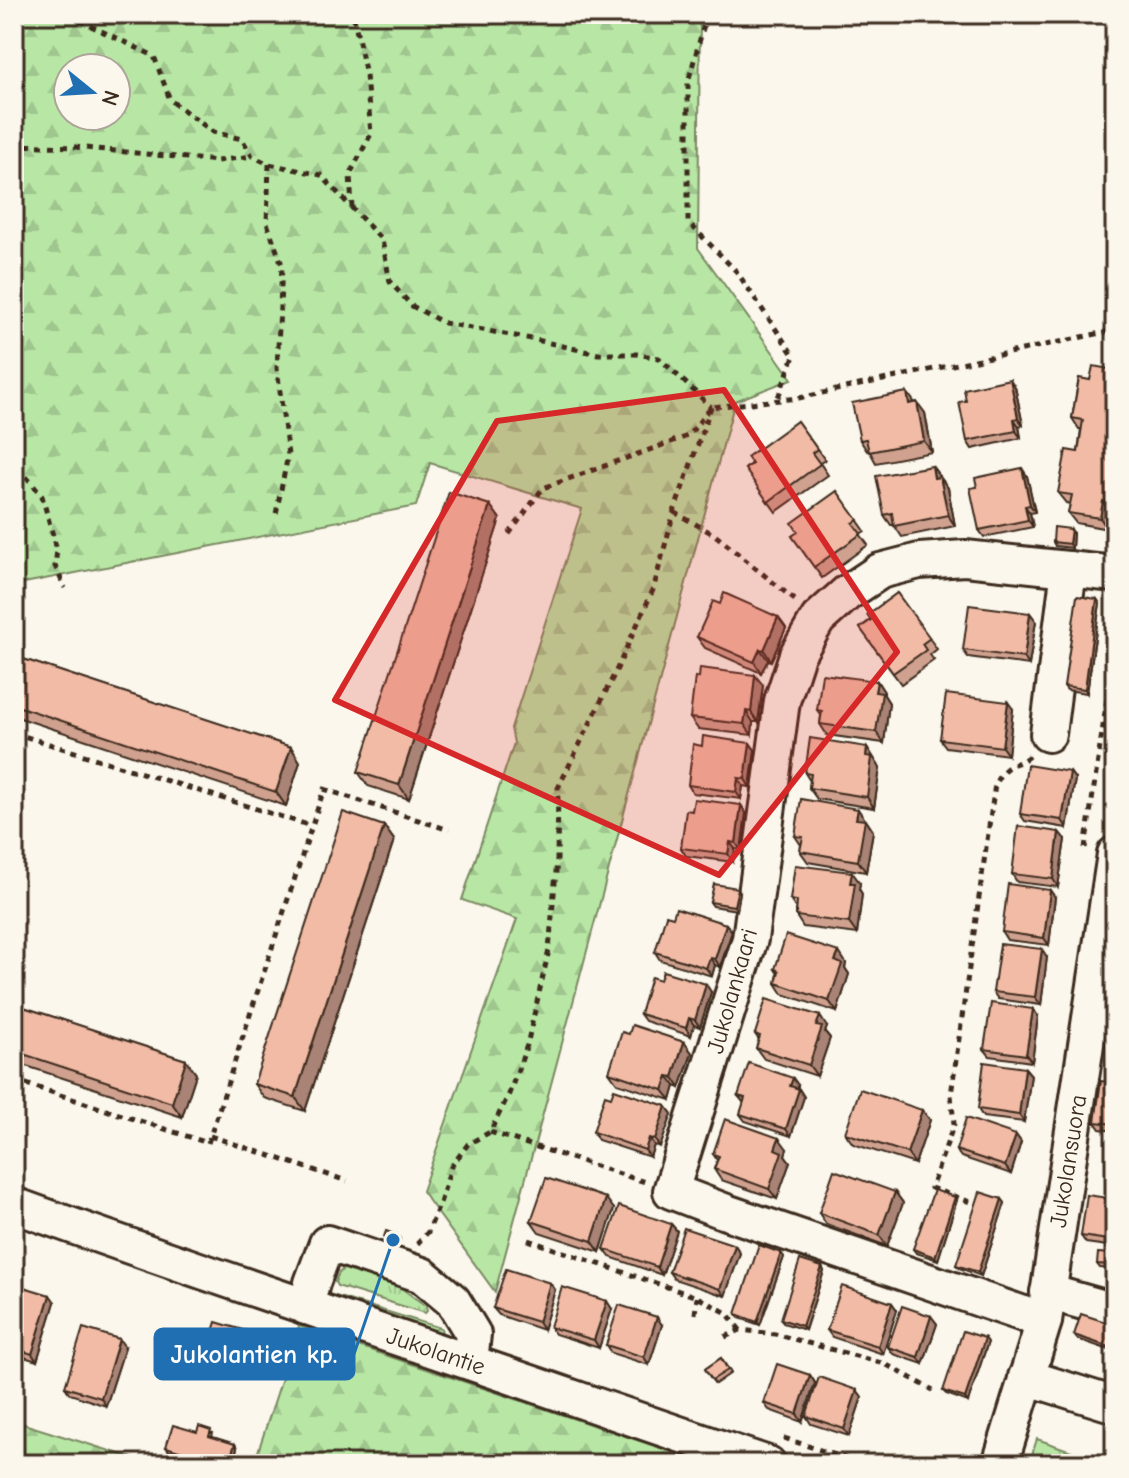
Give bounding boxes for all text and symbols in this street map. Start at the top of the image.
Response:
north arrow [52,52,132,132]
text: N [95,87,125,109]
street label: Jukolankaari [701,925,763,1057]
street label: Jukolansuora [1044,1092,1092,1230]
street label: Jukolantie [383,1321,489,1381]
callout: Jukolantien kp. [155,1329,354,1379]
text: Jukolantien kp. [171,1340,337,1370]

